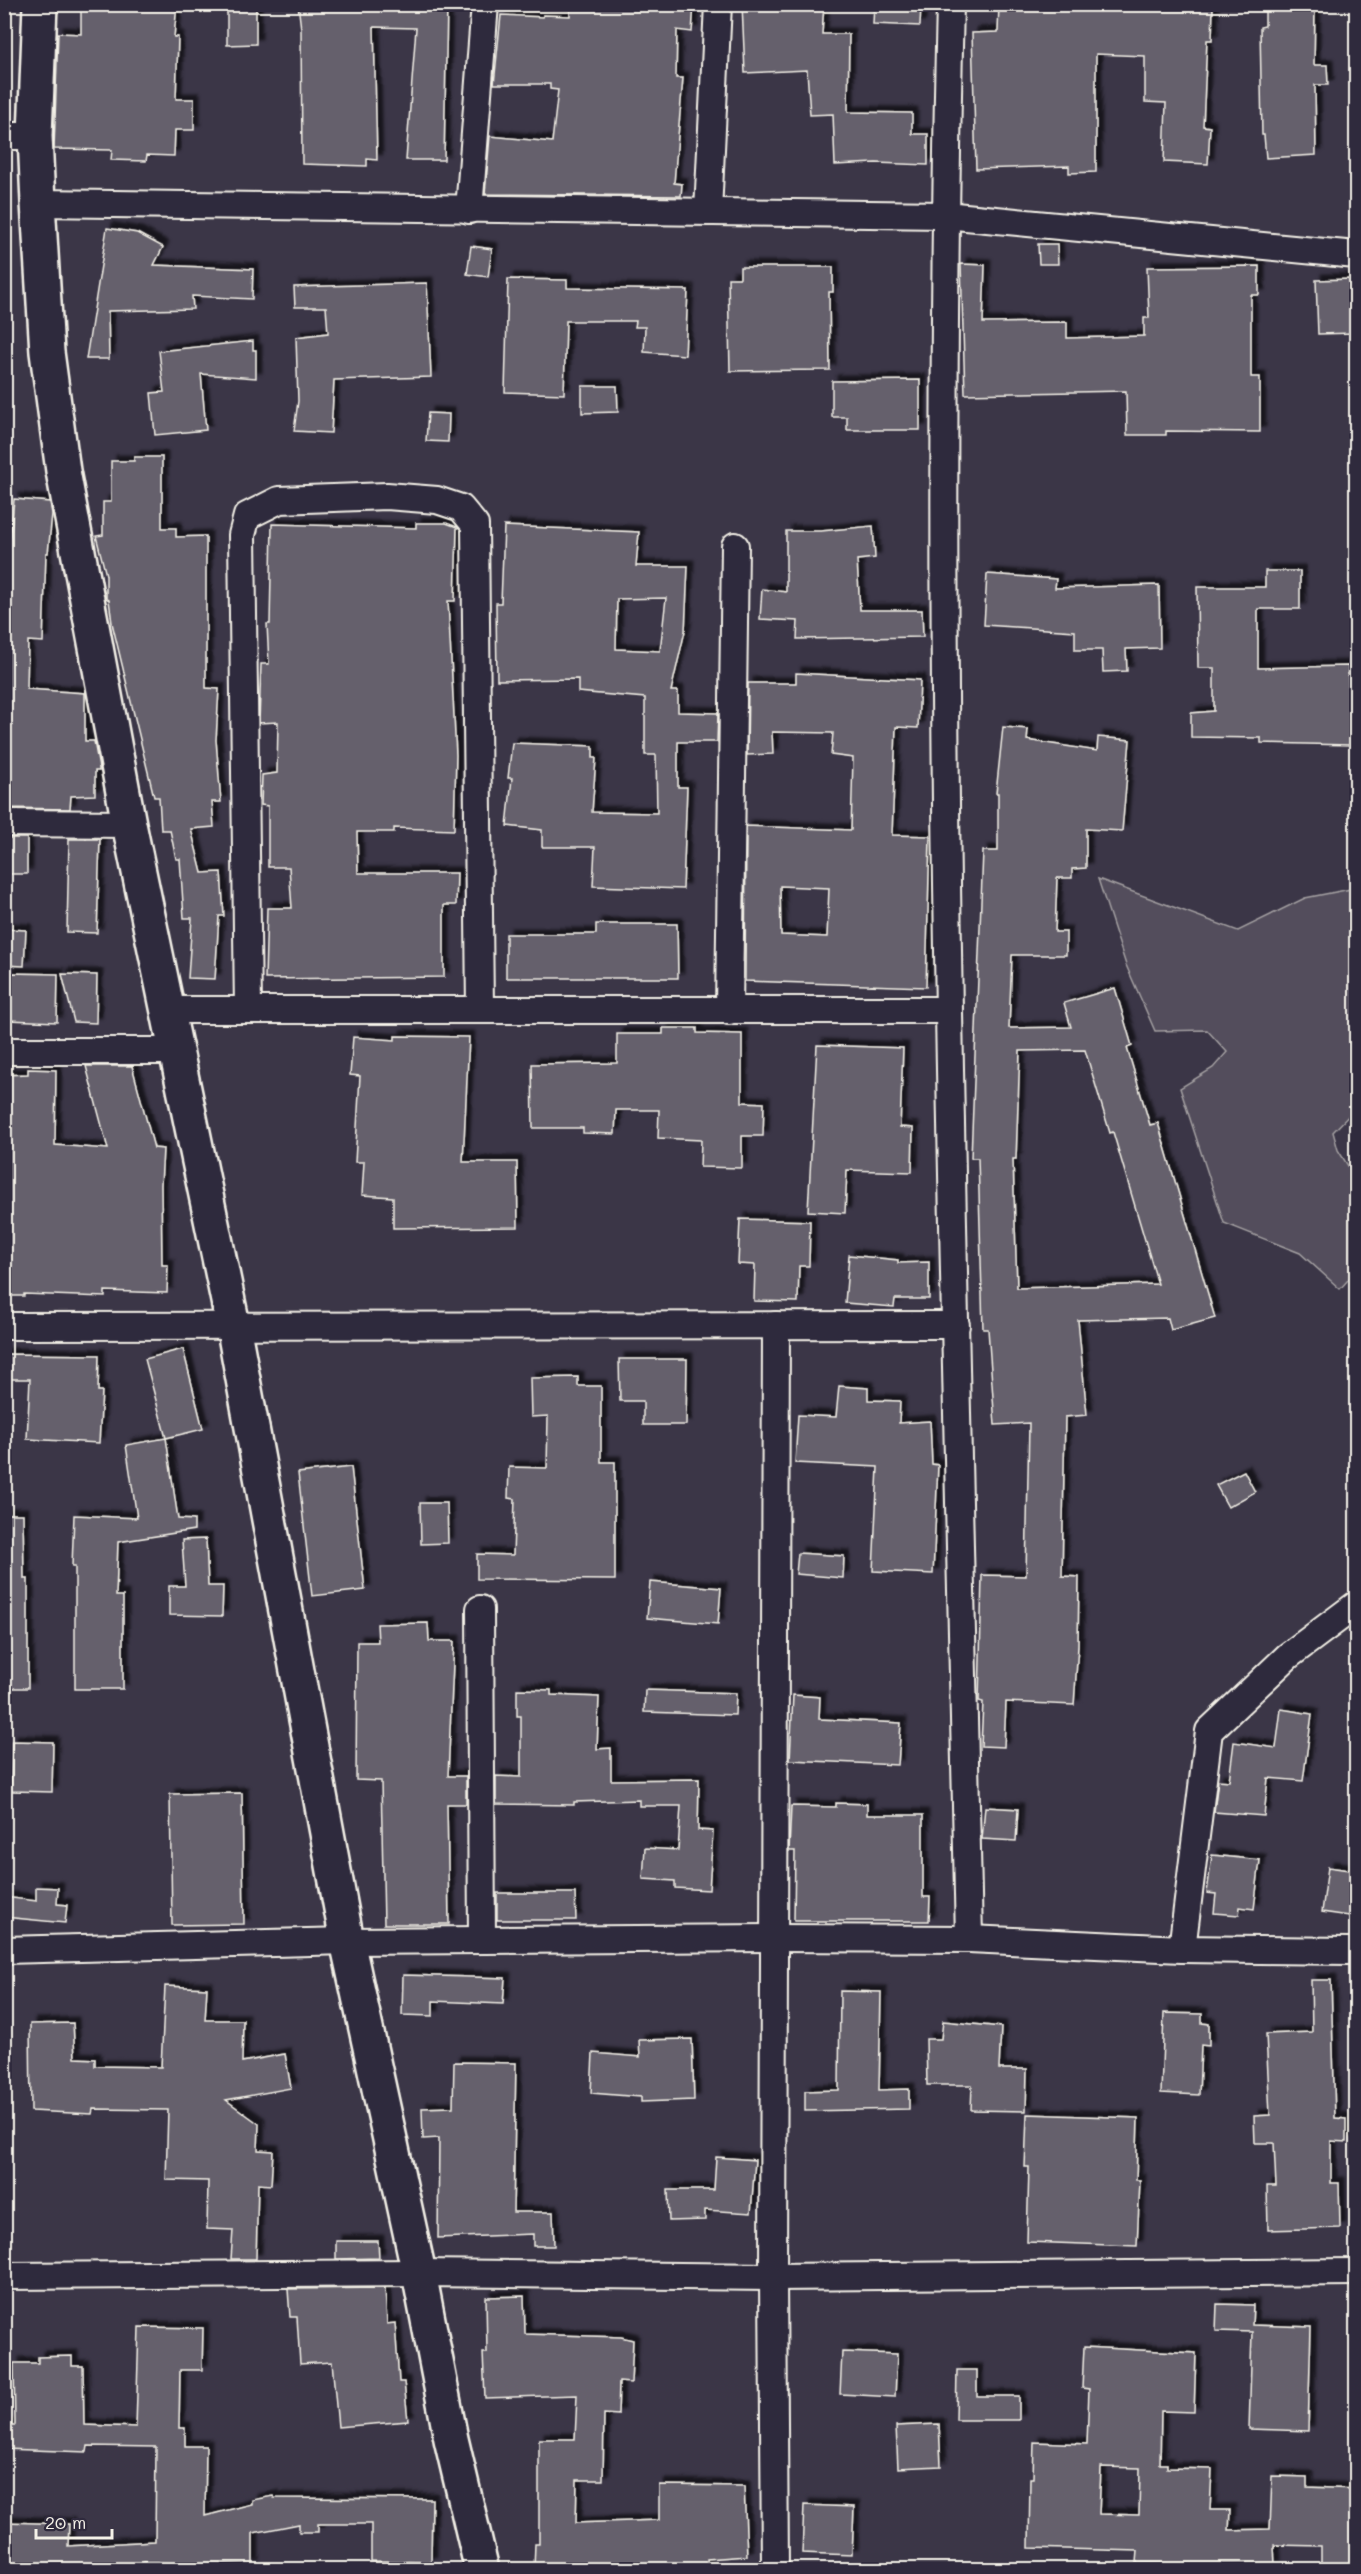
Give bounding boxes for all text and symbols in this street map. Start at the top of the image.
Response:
scale bar [36,2502,112,2540]
text: 20 m [45,2510,86,2534]

